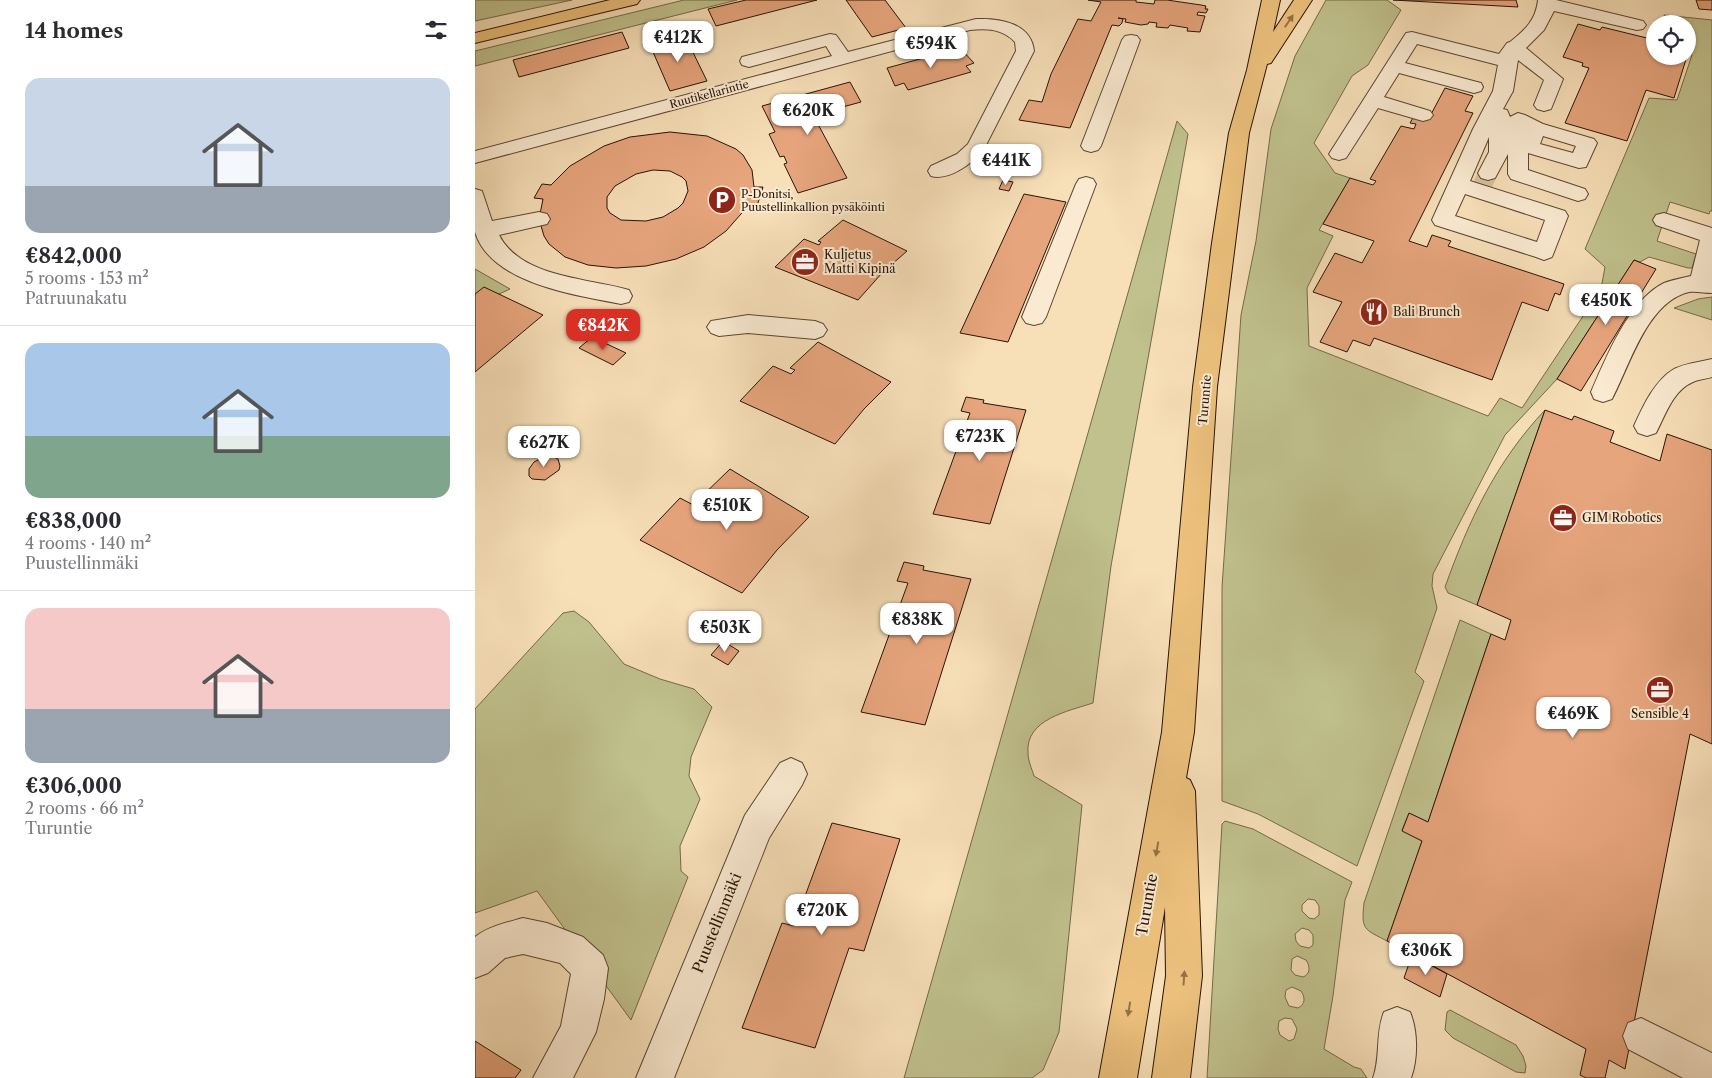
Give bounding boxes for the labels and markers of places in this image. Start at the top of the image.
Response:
pin: €412K [643,20,713,63]
pin: €594K [896,27,966,69]
pin: €620K [773,94,843,136]
pin: €441K [971,144,1041,186]
parking icon: P-Donitsi, Puustellinkallion pysäköinti [707,185,737,215]
place label: P-Donitsi, Puustellinkallion pysäköinti [741,187,886,214]
office icon: Kuljetus Matti Kipinä [790,247,820,277]
place label: Kuljetus Matti Kipinä [824,247,896,276]
pin: €450K [1571,284,1641,326]
restaurant icon: Bali Brunch [1359,297,1389,327]
place label: Bali Brunch [1393,304,1461,319]
pin: €842K [568,308,638,351]
pin: €723K [945,420,1015,462]
pin: €627K [509,426,579,468]
pin: €510K [692,488,762,531]
office icon: GIM Robotics [1548,503,1578,533]
place label: GIM Robotics [1582,510,1662,525]
pin: €838K [882,602,952,645]
pin: €503K [690,610,760,653]
office icon: Sensible 4 [1645,675,1675,705]
pin: €469K [1538,696,1608,739]
place label: Sensible 4 [1631,706,1689,721]
pin: €720K [787,894,857,936]
pin: €306K [1391,934,1461,976]

